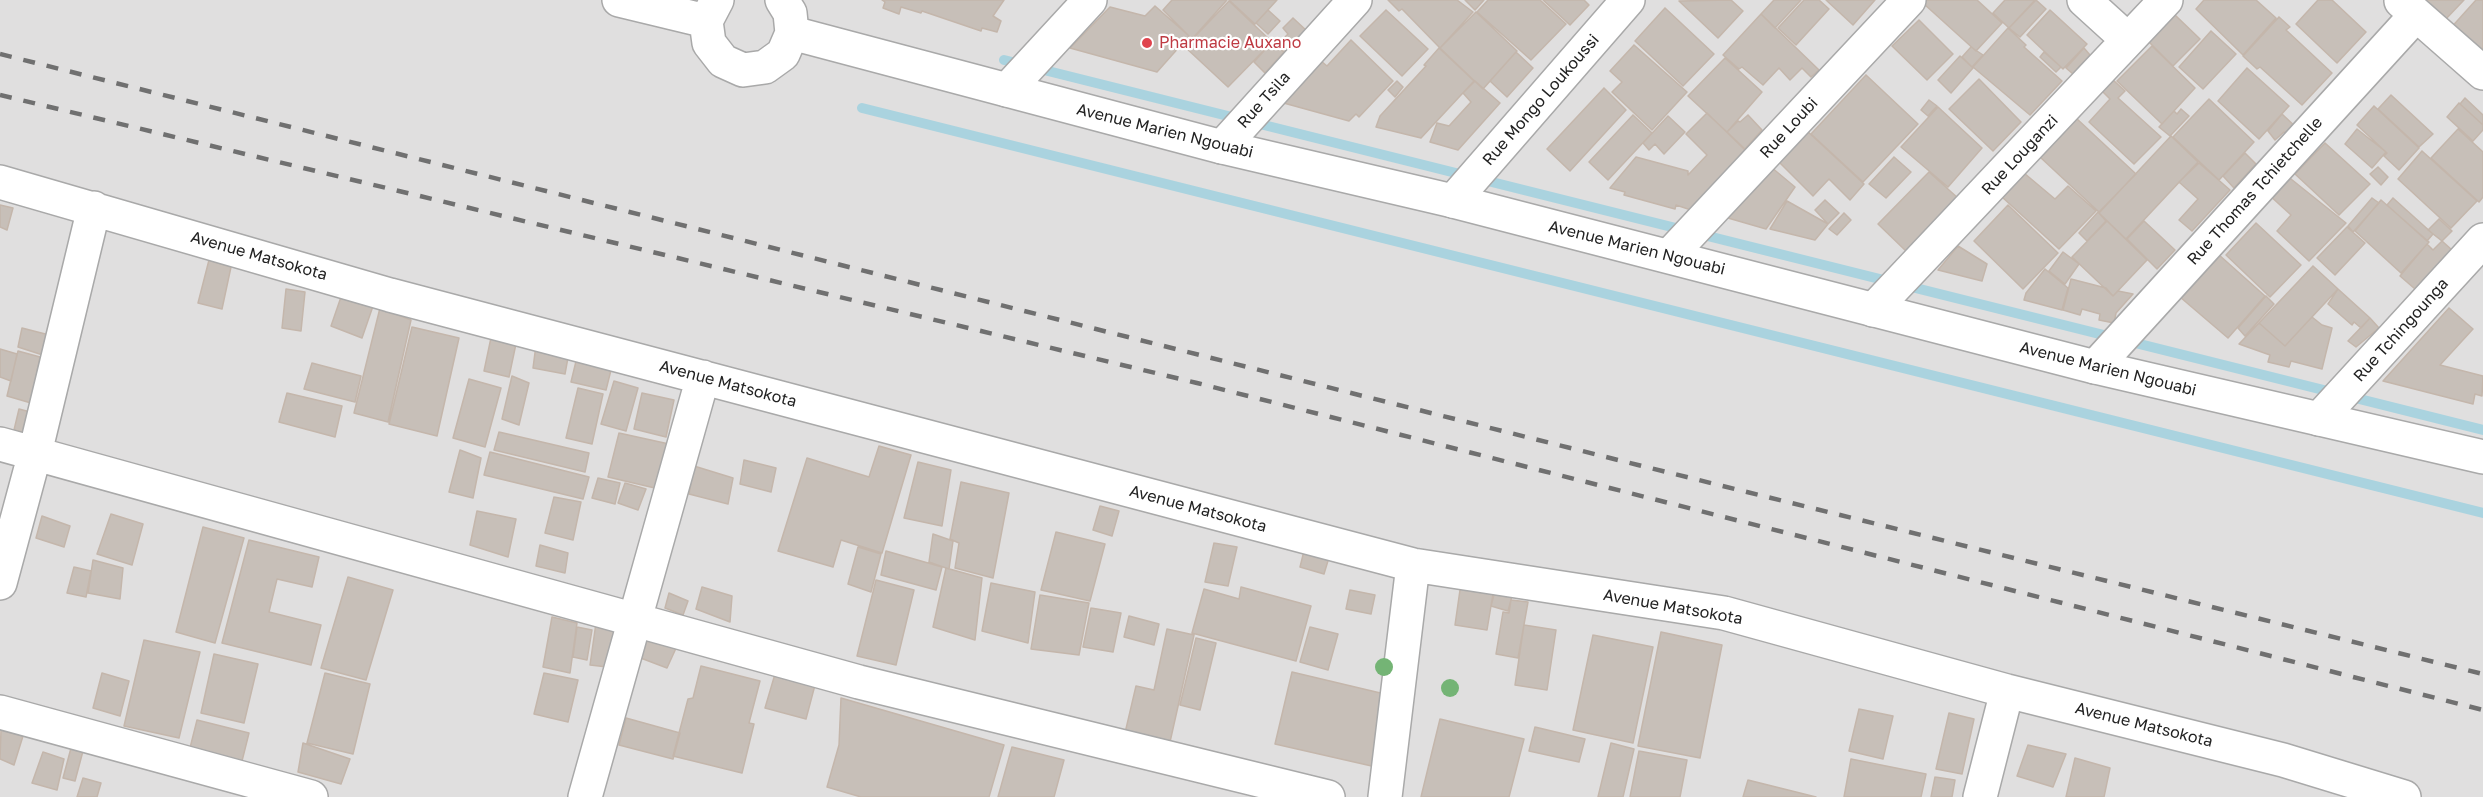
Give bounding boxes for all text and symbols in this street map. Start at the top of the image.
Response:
street label: Rue Mongo Loukoussi [1479,30,1603,170]
place label: Pharmacie Auxano [1159,33,1301,53]
marker: Pharmacie Auxano [1140,36,1154,50]
street label: Rue Tsila [1234,68,1294,132]
street label: Rue Loubi [1756,94,1822,162]
street label: Avenue Marien Ngouabi [1075,100,1255,162]
street label: Rue Louganzi [1978,111,2062,199]
street label: Rue Thomas Tchietchelle [2183,113,2327,269]
street label: Avenue Marien Ngouabi [1547,217,1727,279]
street label: Avenue Matsokota [188,227,330,285]
street label: Rue Tchingounga [2350,274,2452,386]
street label: Avenue Marien Ngouabi [2018,338,2198,400]
street label: Avenue Matsokota [657,356,799,412]
street label: Avenue Matsokota [1127,481,1269,537]
street label: Avenue Matsokota [1602,585,1744,629]
street label: Avenue Matsokota [2073,699,2215,751]

